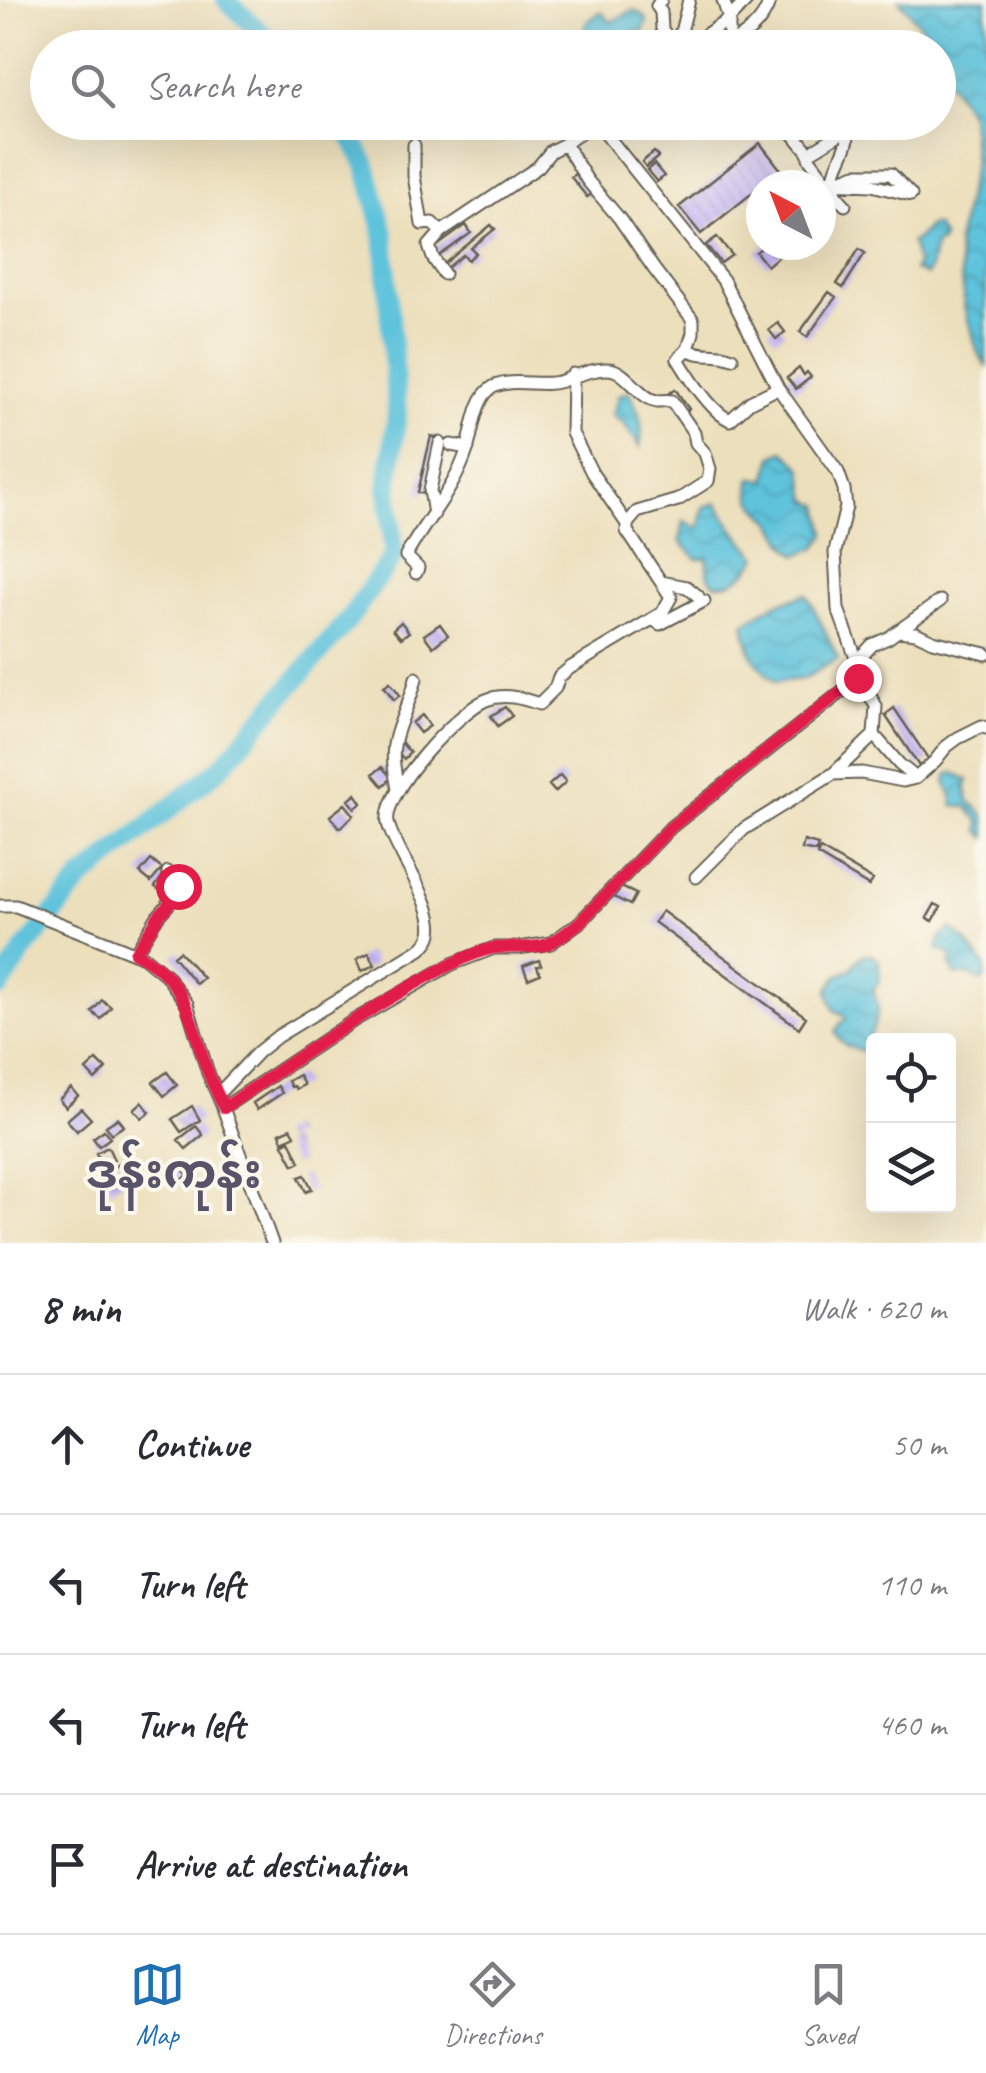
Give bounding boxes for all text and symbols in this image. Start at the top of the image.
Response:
search box [30,30,956,140]
icon: search [65,58,120,113]
text: Search here [145,62,300,109]
north arrow [746,170,836,260]
route end [836,656,882,702]
route start [156,864,202,910]
map controls [866,1033,956,1213]
button: locate [866,1033,956,1123]
button: layers [866,1123,956,1213]
district label: ဒုန်းကုန်း [86,1139,262,1211]
text: 8 min [40,1282,120,1335]
text: Walk · 620 m [802,1288,946,1329]
icon: ahead [40,1417,95,1472]
text: Continue [135,1421,249,1468]
text: 50 m [892,1424,946,1465]
icon: left [40,1557,95,1612]
text: Turn left [135,1561,245,1608]
text: 110 m [877,1564,946,1605]
icon: left [40,1697,95,1752]
text: Turn left [135,1701,245,1748]
text: 460 m [877,1704,946,1745]
icon: arrive [40,1837,95,1892]
text: Arrive at destination [135,1841,407,1888]
tab: Map [130,1957,185,2052]
tab: Directions [444,1957,542,2052]
tab: Saved [801,1957,856,2052]

